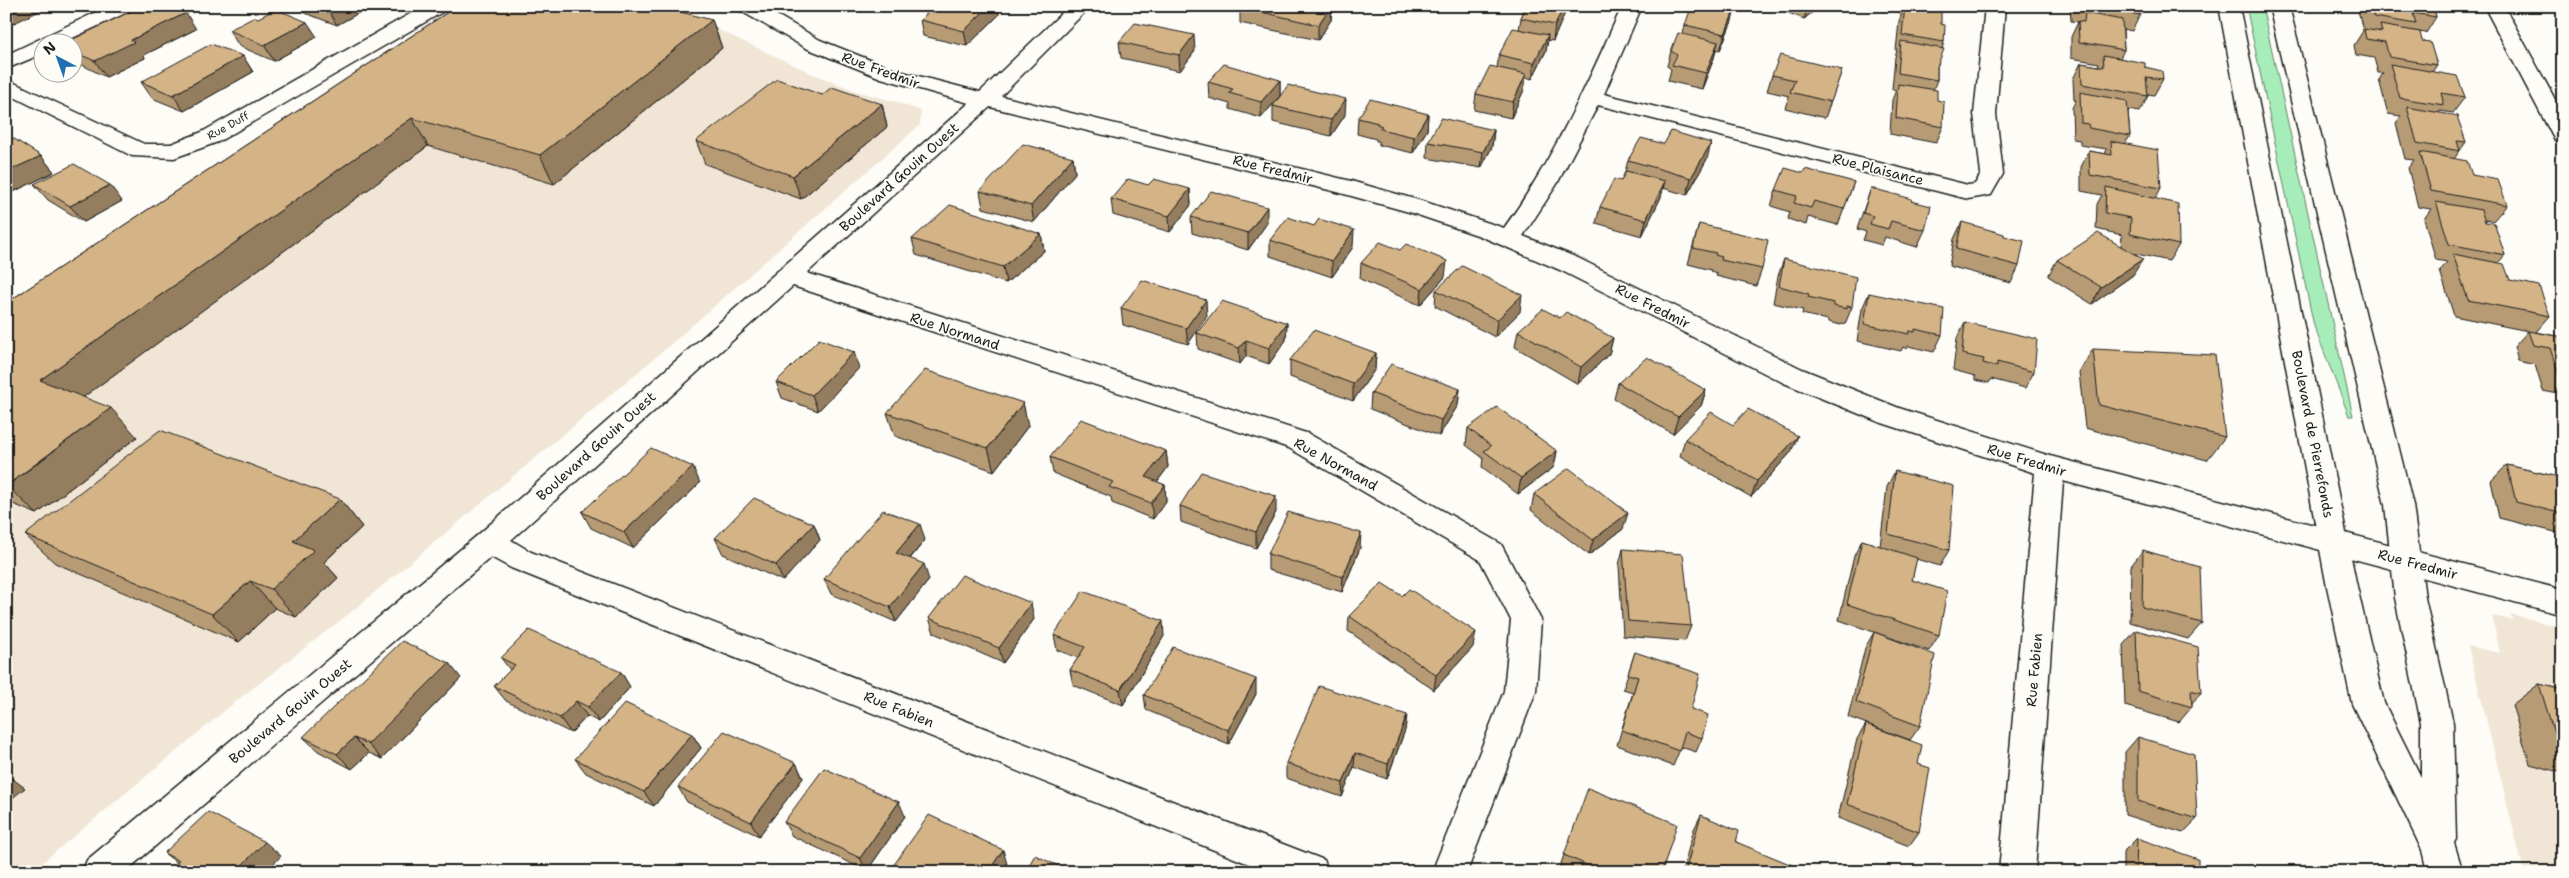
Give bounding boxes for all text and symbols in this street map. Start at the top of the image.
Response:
north arrow [32,32,82,82]
text: N [39,38,60,59]
street label: Rue Fredmir [839,48,923,93]
street label: Rue Duff [204,108,252,144]
street label: Boulevard Gouin Ouest [835,119,963,235]
street label: Rue Plaisance [1831,149,1926,189]
street label: Rue Fredmir [1231,150,1315,188]
street label: Rue Fredmir [1612,279,1694,333]
street label: Rue Normand [908,308,1002,354]
street label: Boulevard de Pierrefonds [2288,349,2338,519]
street label: Boulevard Gouin Ouest [532,388,660,504]
street label: Rue Normand [1291,434,1381,495]
street label: Rue Fredmir [1985,439,2069,481]
street label: Rue Fredmir [2376,545,2460,583]
street label: Rue Fabien [2022,632,2046,708]
street label: Boulevard Gouin Ouest [225,654,355,768]
street label: Rue Fabien [861,687,937,731]

